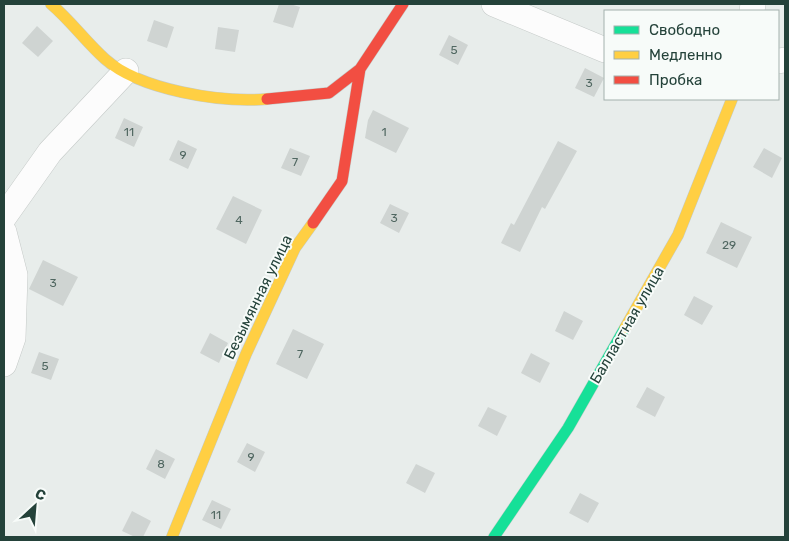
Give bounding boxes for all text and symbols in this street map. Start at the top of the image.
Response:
legend [604,10,779,100]
text: Свободно [649,21,720,39]
house number: 5 [450,43,458,57]
text: Медленно [649,46,722,64]
text: Пробка [649,71,702,89]
house number: 3 [585,76,593,90]
house number: 11 [124,125,134,139]
house number: 1 [381,125,387,139]
house number: 9 [179,148,187,162]
house number: 7 [292,155,298,169]
house number: 3 [390,211,398,225]
house number: 4 [235,213,243,227]
street label: Безымянная улица [220,232,296,362]
house number: 29 [722,238,736,252]
street label: Балластная улица [586,263,668,387]
house number: 3 [49,276,57,290]
house number: 7 [297,347,303,361]
house number: 5 [41,359,49,373]
house number: 9 [247,450,255,464]
house number: 8 [157,457,165,471]
north arrow [10,481,60,531]
text: С [32,485,49,505]
house number: 11 [211,508,221,522]

